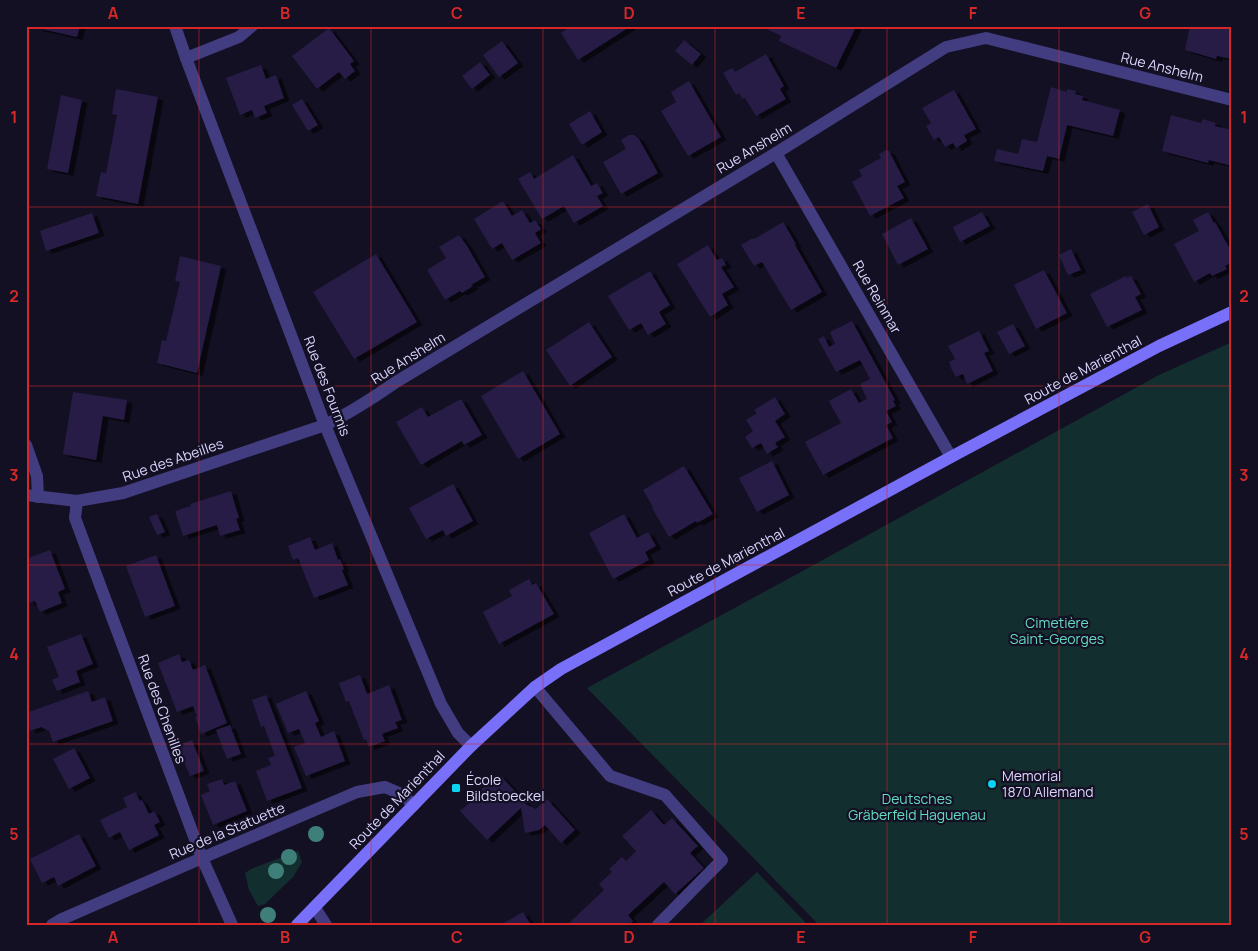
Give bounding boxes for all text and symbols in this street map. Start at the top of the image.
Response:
text: A [108,2,119,24]
text: B [280,2,290,24]
text: C [451,2,463,24]
text: D [623,2,635,24]
text: E [796,2,806,24]
text: F [969,2,978,24]
text: G [1139,2,1151,24]
street label: Rue Anshelm [1119,47,1205,86]
text: 1 [10,106,18,128]
text: 1 [1240,106,1248,128]
street label: Rue Anshelm [713,118,795,177]
street label: Rue Reinmar [849,257,906,337]
text: 2 [9,285,19,307]
text: 2 [1239,285,1249,307]
street label: Rue Anshelm [367,327,449,388]
street label: Route de Marienthal [1021,331,1145,408]
street label: Rue des Fourmis [300,333,355,439]
street label: Rue des Abeilles [120,433,226,486]
text: 3 [9,464,19,486]
text: 3 [1239,464,1249,486]
street label: Route de Marienthal [664,523,788,600]
park label: Cimetière Saint-Georges [1010,613,1104,648]
text: 4 [9,643,19,665]
text: 4 [1239,643,1249,665]
street label: Rue des Chenilles [134,652,191,766]
street label: Route de Marienthal [345,746,449,853]
place label: Memorial 1870 Allemand [1002,766,1094,801]
place label: École Bildstoeckel [466,770,545,805]
marker: Memorial 1870 Allemand [986,778,998,790]
marker: École Bildstoeckel [450,782,462,794]
park label: Deutsches Gräberfeld Haguenau [848,789,986,824]
street label: Rue de la Statuette [166,798,288,863]
text: 5 [9,823,19,845]
text: 5 [1239,823,1249,845]
text: A [108,926,119,948]
text: B [280,926,290,948]
text: C [451,926,463,948]
text: D [623,926,635,948]
text: E [796,926,806,948]
text: F [969,926,978,948]
text: G [1139,926,1151,948]

